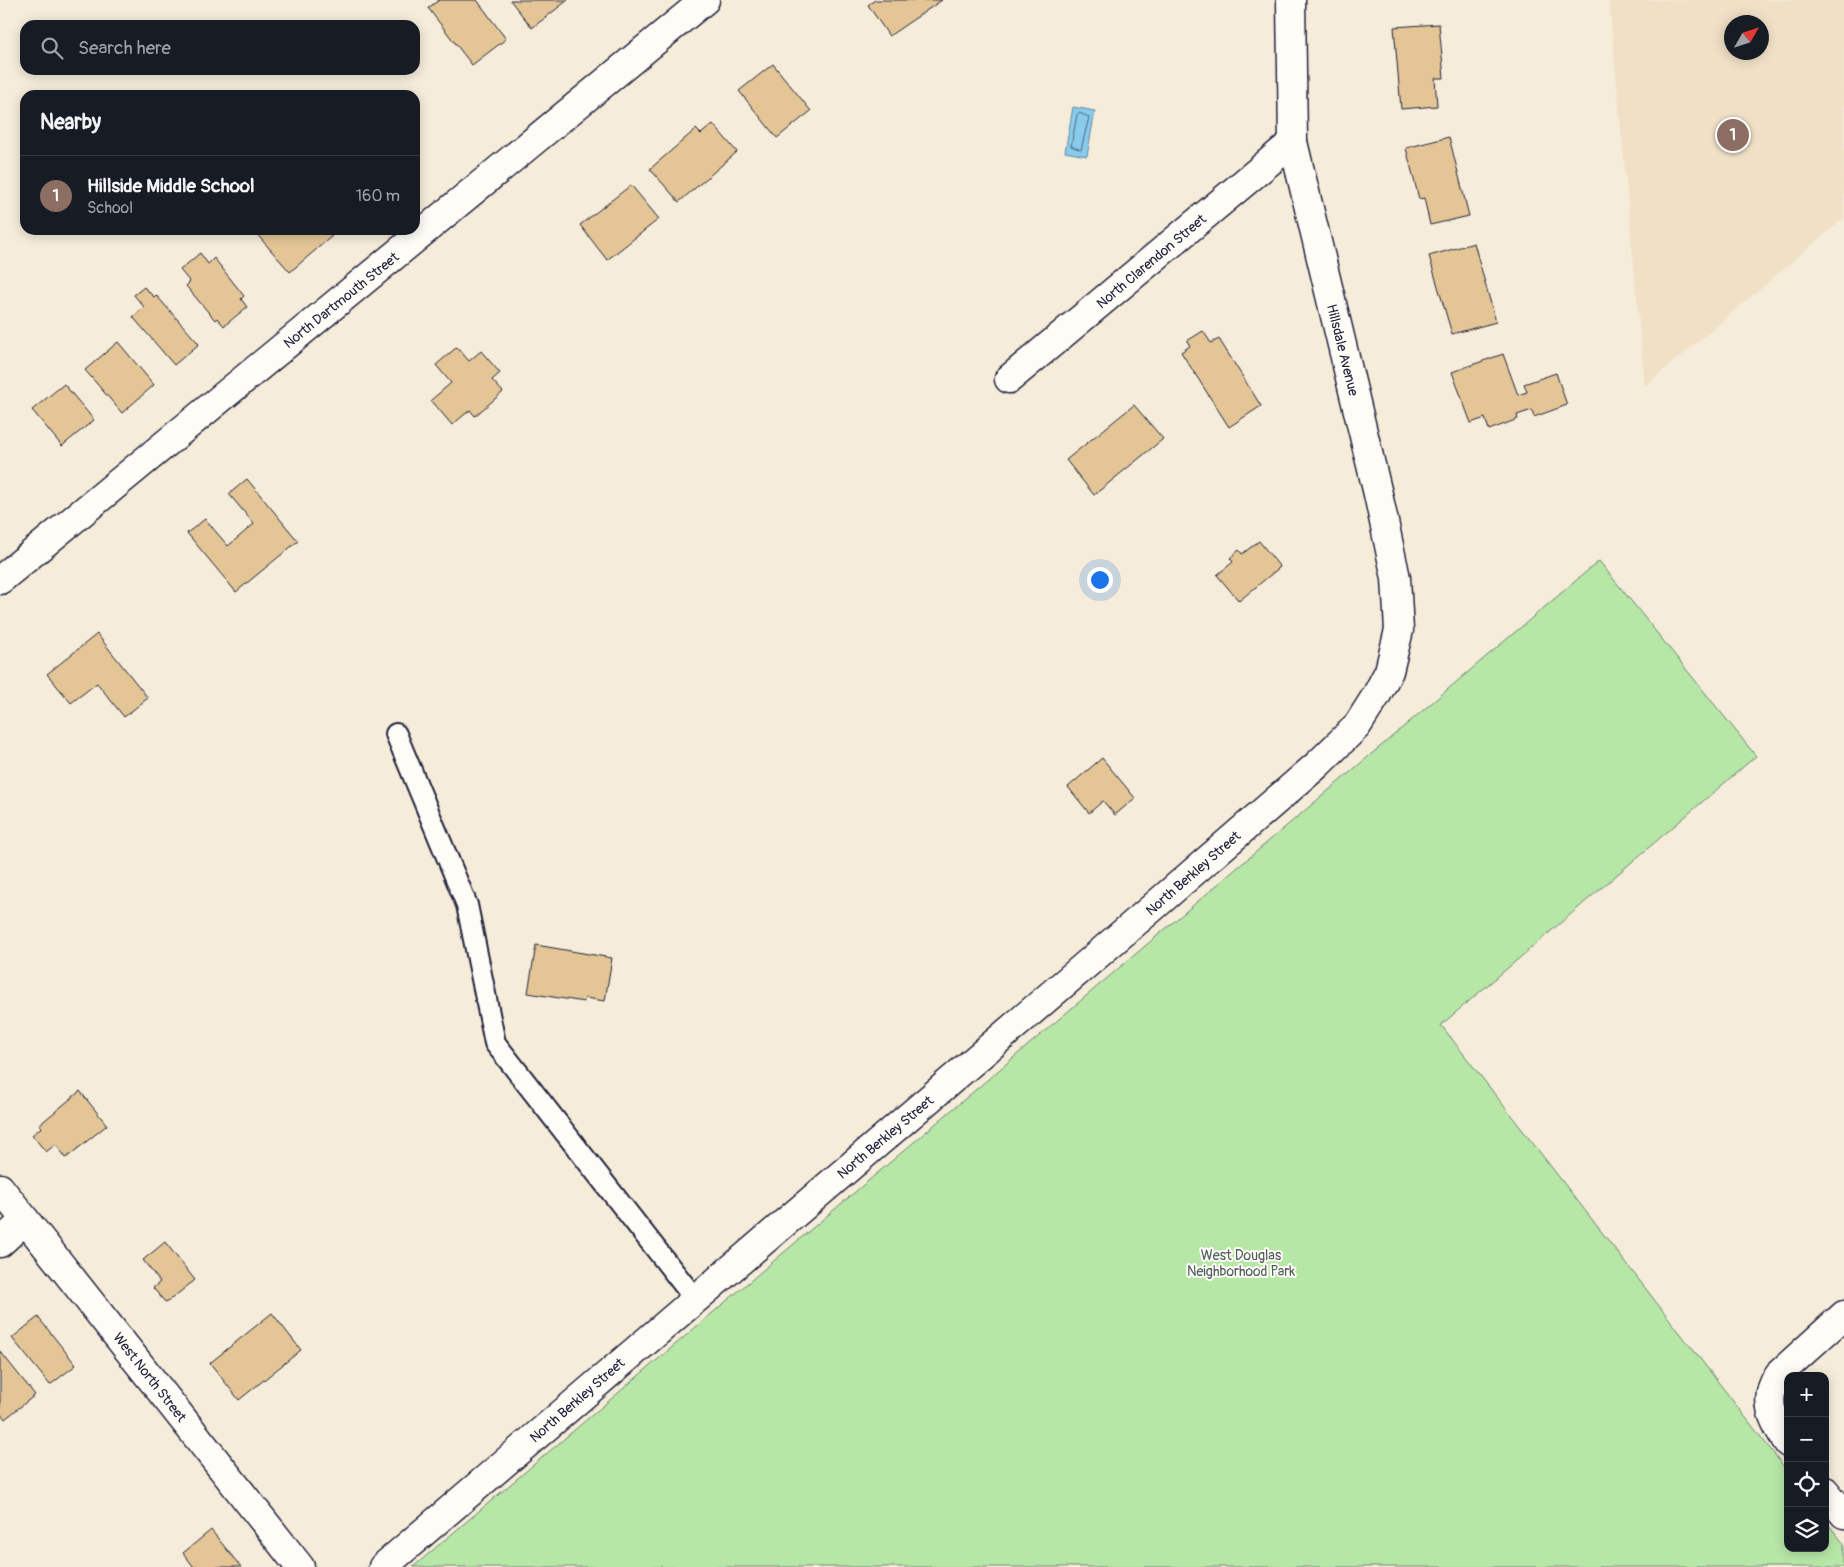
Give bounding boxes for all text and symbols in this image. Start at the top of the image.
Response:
north arrow [1724,15,1769,60]
search box [20,20,420,75]
icon: search [38,34,66,62]
text: Search here [78,36,171,60]
text: Nearby [40,109,101,136]
pin: 1 [1717,116,1749,154]
text: Hillside Middle School [87,174,255,198]
text: 1 [53,186,59,206]
text: 160 m [356,186,400,206]
text: School [87,198,133,218]
street label: North Clarendon Street [1093,210,1210,312]
street label: North Dartmouth Street [280,248,403,352]
street label: Hillsdale Avenue [1323,302,1362,398]
your location [1087,567,1113,593]
street label: North Berkley Street [1142,827,1244,919]
street label: North Berkley Street [834,1092,937,1182]
park label: West Douglas Neighborhood Park [1187,1247,1295,1280]
street label: West North Street [109,1329,190,1426]
street label: North Berkley Street [526,1354,628,1446]
map controls [1784,1372,1829,1552]
button: + [1784,1372,1829,1417]
button: − [1784,1417,1829,1462]
button: locate [1784,1462,1829,1507]
button: layers [1784,1507,1829,1552]

